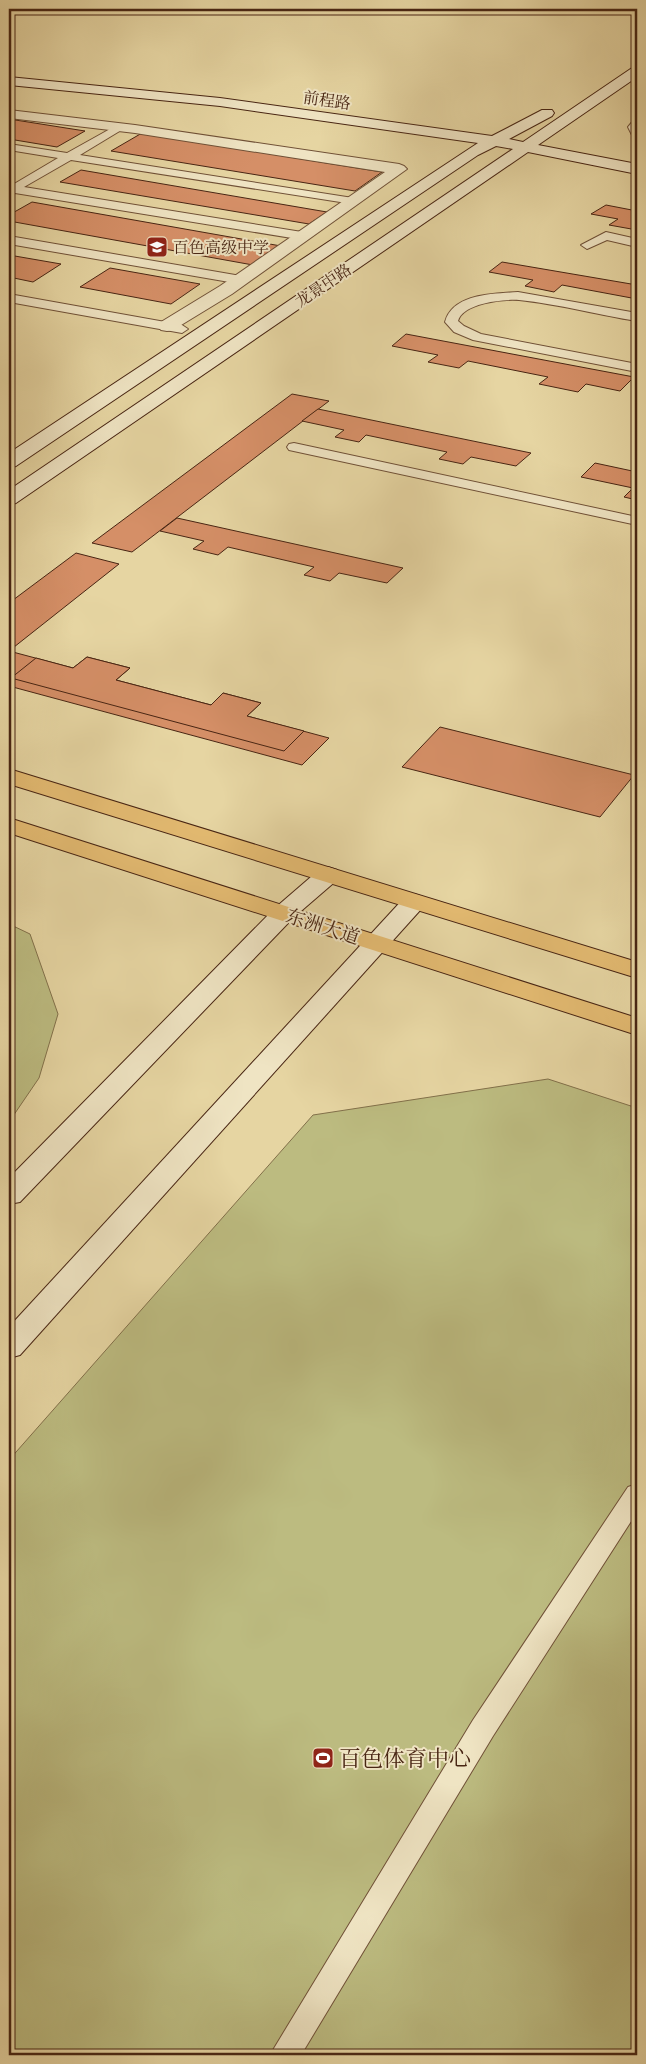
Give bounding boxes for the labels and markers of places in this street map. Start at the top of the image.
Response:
school or university icon: 百色高级中学 [145,235,169,259]
place label: 百色高级中学 [173,238,269,257]
place label: 百色体育中心 [339,1745,471,1772]
sports icon: 百色体育中心 [311,1746,335,1770]

